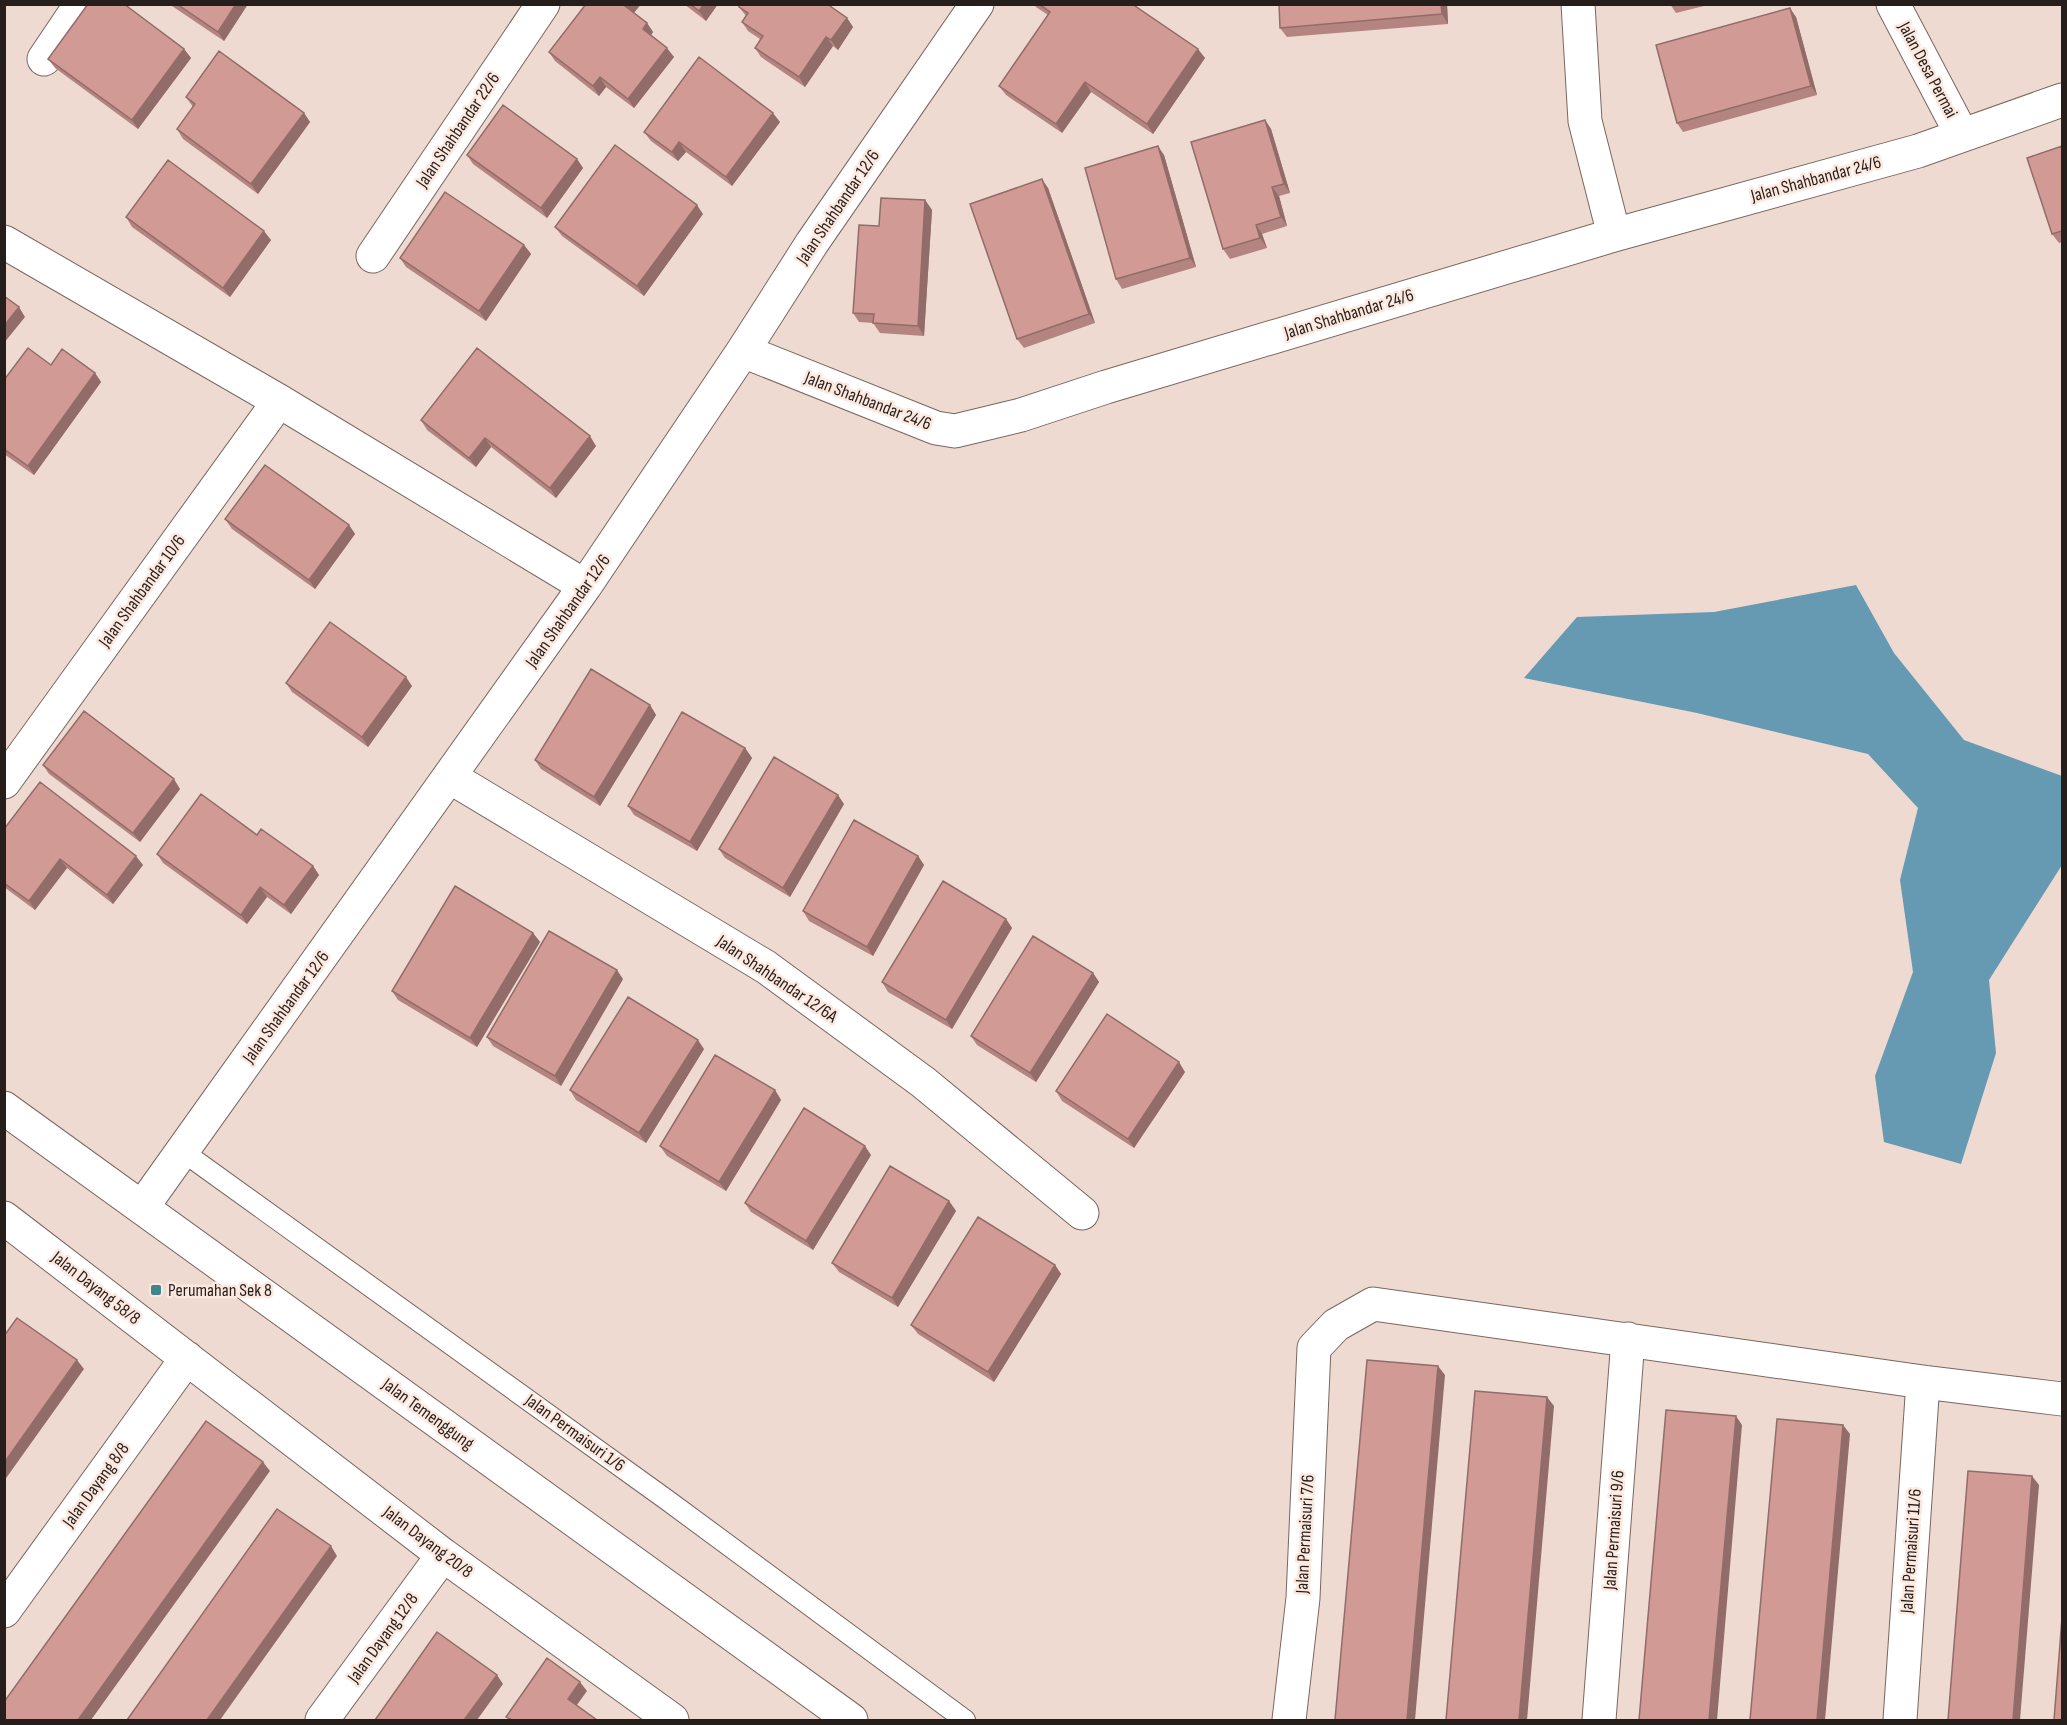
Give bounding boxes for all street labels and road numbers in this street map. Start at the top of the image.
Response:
street label: Jalan Desa Permai [1893,18,1962,122]
street label: Jalan Shahbandar 22/6 [411,68,504,192]
street label: Jalan Shahbandar 12/6 [791,146,884,269]
street label: Jalan Shahbandar 24/6 [1748,151,1884,207]
street label: Jalan Shahbandar 24/6 [1281,284,1416,344]
street label: Jalan Shahbandar 24/6 [801,367,934,435]
street label: Jalan Shahbandar 10/6 [94,531,190,652]
street label: Jalan Shahbandar 12/6 [521,550,615,673]
street label: Jalan Shahbandar 12/6A [712,930,842,1027]
street label: Jalan Shahbandar 12/6 [238,947,334,1068]
street label: Jalan Dayang 58/8 [47,1246,145,1329]
street label: Jalan Temenggung [377,1373,478,1454]
street label: Jalan Permaisuri 1/6 [520,1389,629,1476]
street label: Jalan Dayang 8/8 [58,1439,134,1532]
street label: Jalan Permaisuri 9/6 [1599,1469,1629,1591]
street label: Jalan Permaisuri 7/6 [1291,1474,1319,1595]
street label: Jalan Permaisuri 11/6 [1896,1488,1926,1615]
street label: Jalan Dayang 20/8 [378,1501,477,1583]
street label: Jalan Dayang 12/8 [343,1589,423,1688]

